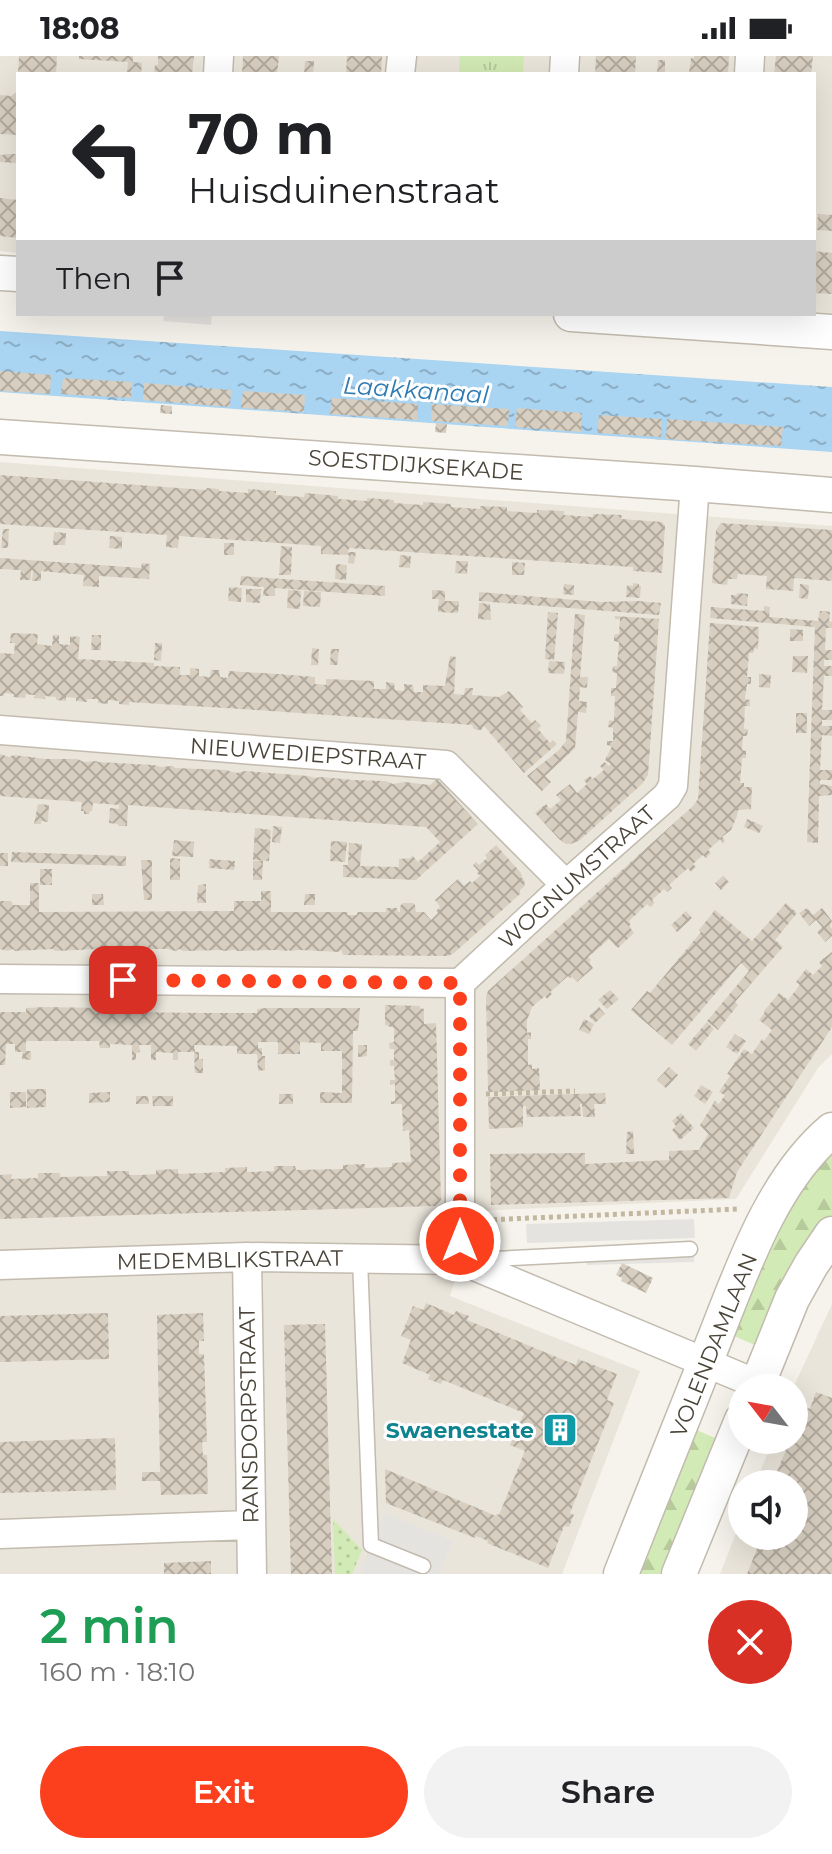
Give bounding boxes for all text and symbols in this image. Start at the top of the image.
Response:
text: 18:08 [40,10,120,47]
text: 70 m [188,100,334,168]
icon: left [56,104,160,208]
text: Huisduinenstraat [188,168,500,212]
icon: arrive [148,256,192,300]
text: Then [56,260,132,297]
water label: Laakkanaal [342,370,490,410]
street label: SOESTDIJKSEKADE [307,444,525,486]
street label: NIEUWEDIEPSTRAAT [189,732,427,776]
street label: WOGNUMSTRAAT [493,799,661,954]
pin [89,946,157,1014]
icon: arrive [101,958,145,1002]
position arrow [418,1199,502,1283]
street label: MEDEMBLIKSTRAAT [116,1245,344,1275]
street label: VOLENDAMLAAN [665,1249,763,1441]
street label: RANSDORPSTRAAT [234,1306,264,1524]
north arrow [728,1374,808,1454]
map controls [728,1374,808,1550]
building icon: Swaenestate [541,1411,579,1449]
place label: Swaenestate [386,1417,534,1444]
button: sound [728,1470,808,1550]
text: 2 min [40,1597,178,1655]
button: close [708,1600,792,1684]
text: 160 m · 18:10 [40,1656,195,1688]
button: Exit [40,1746,408,1838]
button: Share [424,1746,792,1838]

